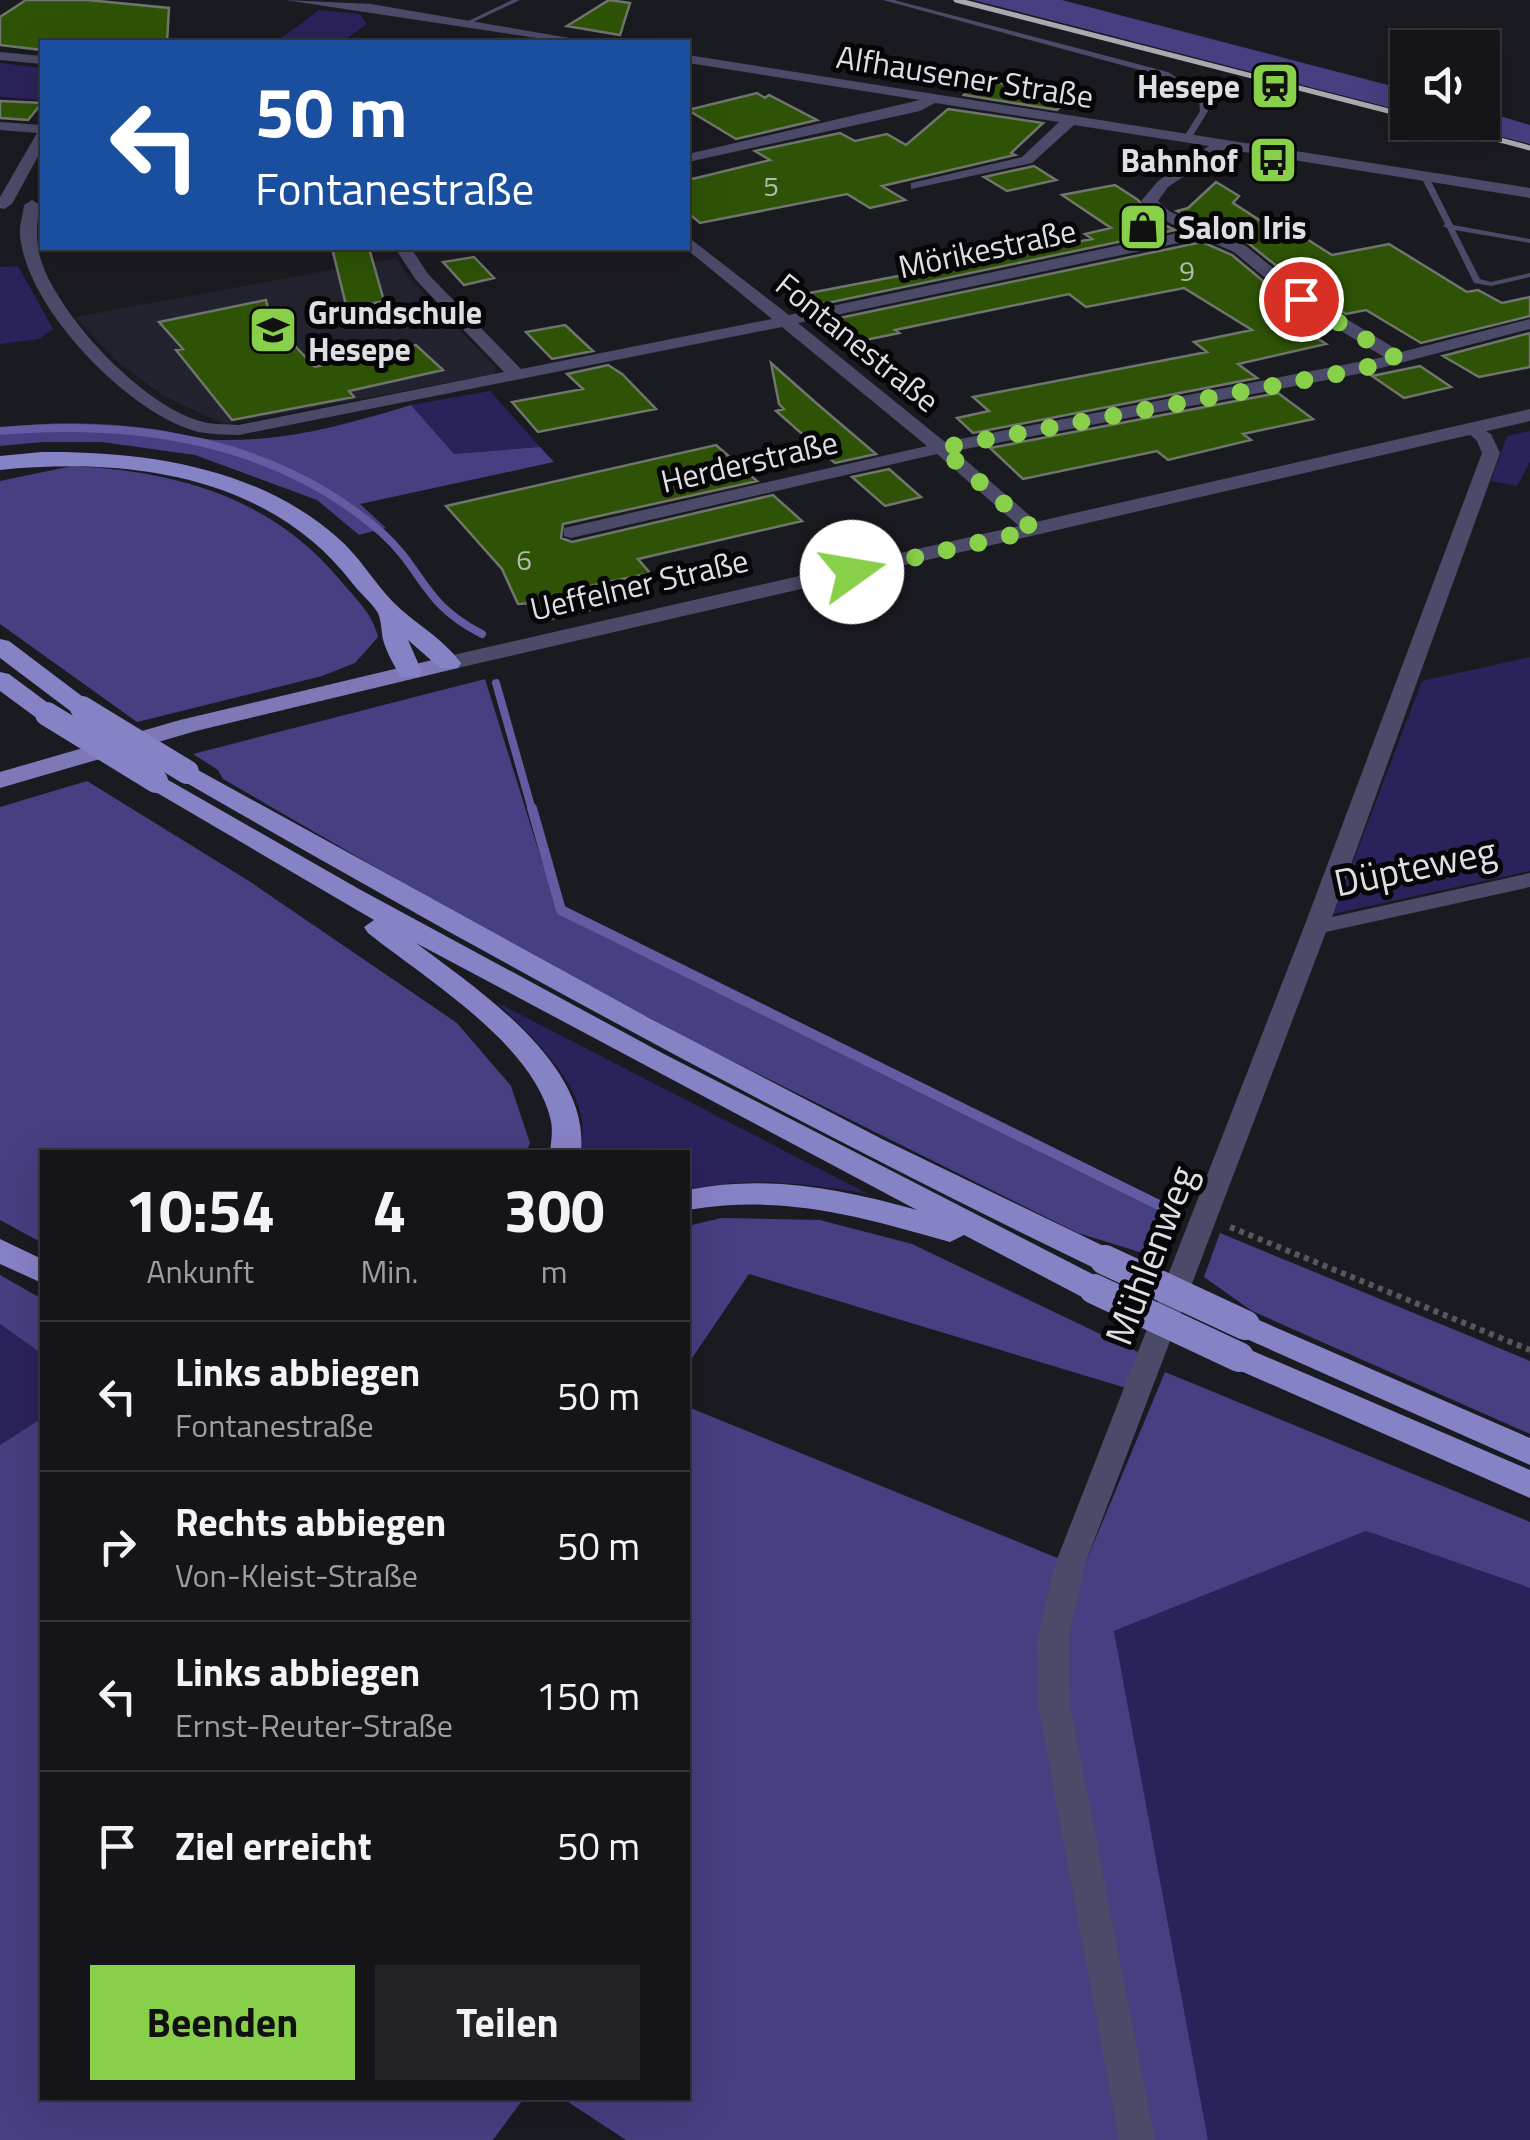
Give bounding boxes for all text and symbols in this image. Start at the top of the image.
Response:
map controls [1390,30,1500,140]
button: sound [1390,30,1500,140]
street label: Alfhausener Straße [833,32,1097,120]
text: 50 m [255,58,408,164]
station icon: Hesepe [1249,60,1301,112]
place label: Hesepe [1137,62,1240,110]
icon: left [90,80,220,210]
bus stop icon: Bahnhof [1247,134,1299,186]
place label: Bahnhof [1121,136,1239,184]
text: Fontanestraße [255,154,534,222]
house number: 5 [763,164,779,207]
shop icon: Salon Iris [1117,201,1169,253]
place label: Salon Iris [1178,203,1307,251]
street label: Mörikestraße [894,206,1080,290]
house number: 9 [1179,249,1195,292]
pin [1259,257,1344,342]
street label: Fontanestraße [766,261,950,423]
icon: arrive [1274,272,1329,327]
place label: Grundschule Hesepe [308,288,482,373]
school or university icon: Grundschule Hesepe [247,304,299,356]
street label: Herderstraße [656,417,842,505]
position arrow [800,520,904,624]
street label: Ueffelner Straße [525,536,753,632]
house number: 6 [516,538,532,581]
street label: Düpteweg [1329,821,1501,911]
street label: Mühlenweg [1089,1157,1211,1353]
text: 10:54 [125,1164,275,1255]
text: 4 [373,1164,406,1255]
text: 300 [504,1164,605,1255]
text: Ankunft [146,1247,254,1295]
text: Min. [360,1247,418,1295]
text: m [541,1247,568,1295]
text: Links abbiegen [175,1343,420,1401]
text: 50 m [557,1367,640,1425]
icon: left [90,1369,145,1424]
text: Fontanestraße [175,1401,374,1449]
text: Rechts abbiegen [175,1493,446,1551]
text: 50 m [557,1517,640,1575]
icon: right [90,1519,145,1574]
text: Von-Kleist-Straße [175,1551,418,1599]
text: Links abbiegen [175,1643,420,1701]
text: 150 m [536,1667,640,1725]
icon: left [90,1669,145,1724]
text: Ernst-Reuter-Straße [175,1701,453,1749]
text: Ziel erreicht [175,1817,372,1875]
text: 50 m [557,1817,640,1875]
icon: arrive [90,1819,145,1874]
button: Beenden [90,1965,355,2080]
button: Teilen [375,1965,640,2080]

